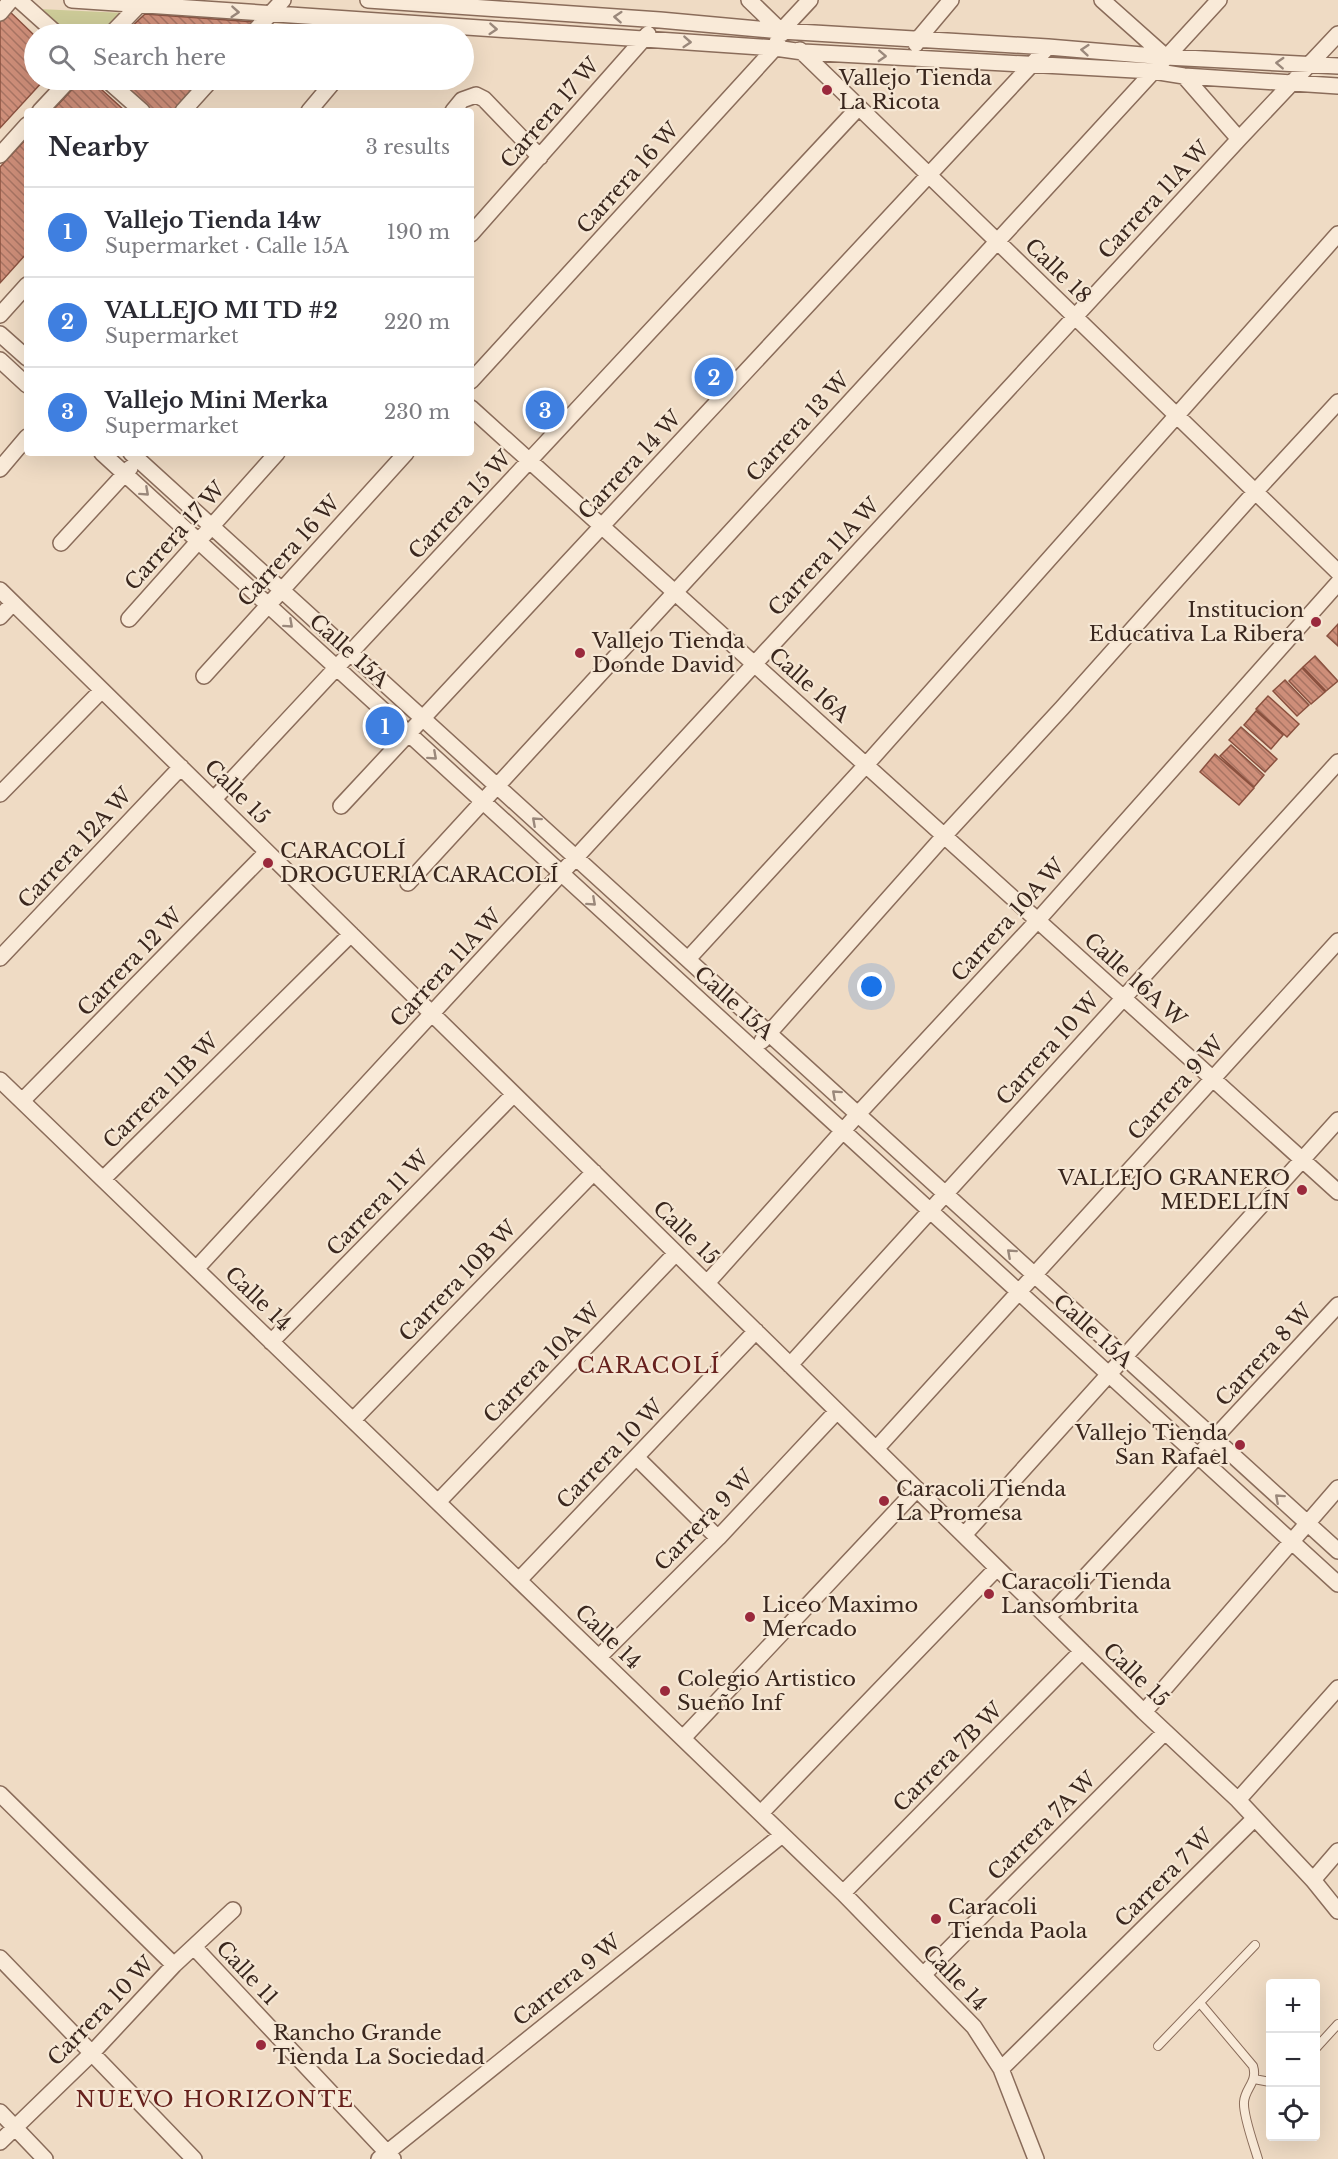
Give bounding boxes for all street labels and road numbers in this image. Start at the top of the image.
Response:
street label: Carrera 17 W [495,52,605,173]
street label: Carrera 16 W [571,117,685,239]
street label: Carrera 11A W [1093,135,1215,264]
street label: Calle 18 [1019,233,1097,309]
street label: Carrera 13 W [741,367,855,487]
street label: Carrera 14 W [573,405,687,525]
street label: Carrera 15 W [403,445,517,565]
street label: Carrera 17 W [119,476,231,596]
street label: Carrera 16 W [232,490,346,612]
street label: Carrera 11A W [763,492,885,621]
street label: Calle 15A [304,609,395,694]
street label: Calle 16A [763,642,855,728]
street label: Calle 15 [199,754,275,830]
street label: Carrera 12A W [13,782,138,914]
street label: Carrera 10A W [946,853,1070,987]
street label: Carrera 12 W [72,902,188,1021]
street label: Carrera 11A W [385,903,507,1032]
street label: Calle 16A W [1079,927,1192,1033]
street label: Calle 15A [689,961,780,1046]
street label: Carrera 10 W [991,987,1105,1110]
street label: Carrera 11B W [98,1028,224,1154]
street label: Carrera 9 W [1122,1030,1230,1145]
street label: Carrera 11 W [321,1145,435,1261]
street label: Calle 15 [648,1195,724,1271]
street label: Carrera 10B W [394,1215,522,1347]
street label: Calle 14 [220,1261,296,1337]
street label: Calle 15A [1048,1289,1139,1374]
street label: Carrera 10A W [478,1297,606,1428]
street label: Carrera 8 W [1210,1298,1318,1412]
street label: Carrera 10 W [551,1394,669,1514]
street label: Carrera 9 W [649,1464,759,1576]
street label: Calle 14 [570,1599,646,1675]
street label: Calle 15 [1098,1637,1174,1713]
street label: Carrera 7B W [888,1697,1008,1817]
street label: Carrera 7A W [982,1766,1102,1886]
street label: Carrera 7 W [1109,1823,1219,1933]
street label: Carrera 9 W [508,1928,626,2031]
street label: Calle 11 [211,1935,283,2011]
street label: Calle 14 [917,1940,993,2016]
street label: Carrera 10 W [42,1951,160,2071]

